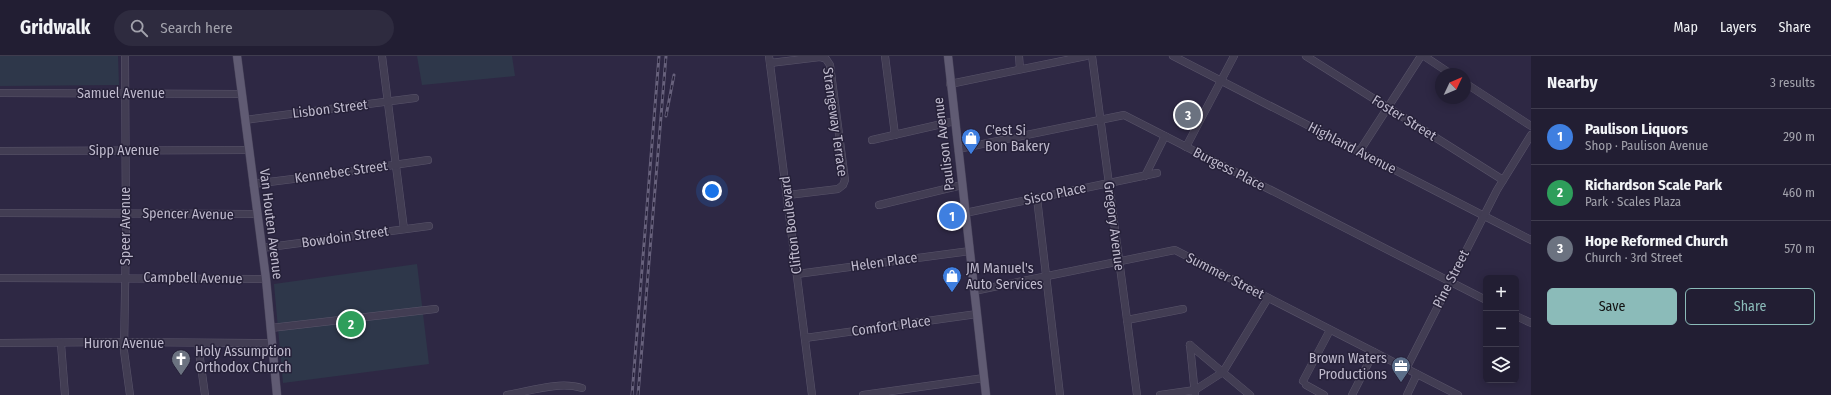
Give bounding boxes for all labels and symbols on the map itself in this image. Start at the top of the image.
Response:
street label: Strangeway Terrace [819,66,851,178]
north arrow [1435,68,1471,104]
street label: Samuel Avenue [77,85,165,102]
street label: Foster Street [1369,91,1440,145]
street label: Lisbon Street [291,96,369,122]
street label: Paulison Avenue [930,96,958,192]
pin: 3 [1175,100,1201,130]
street label: Highland Avenue [1305,118,1399,178]
place label: C'est Si Bon Bakery [985,122,1050,155]
shop icon: C'est Si Bon Bakery [960,127,982,155]
street label: Sipp Avenue [89,142,159,159]
street label: Burgess Place [1190,144,1268,194]
street label: Kennebec Street [293,157,389,187]
street label: Van Houten Avenue [256,168,286,280]
street label: Clifton Boulevard [777,175,805,275]
street label: Sisco Place [1022,179,1088,209]
street label: Gregory Avenue [1100,180,1128,272]
your location [702,181,722,201]
street label: Speer Avenue [117,187,134,265]
pin: 1 [939,201,965,231]
street label: Spencer Avenue [142,205,234,223]
street label: Bowdoin Street [300,222,390,252]
street label: Pine Street [1429,247,1473,311]
street label: Helen Place [850,249,918,275]
street label: Summer Street [1183,249,1267,303]
place label: JM Manuel's Auto Services [966,260,1043,293]
shop icon: JM Manuel's Auto Services [941,265,963,293]
street label: Campbell Avenue [143,269,243,287]
pin: 2 [338,309,364,339]
street label: Comfort Place [850,312,932,340]
street label: Huron Avenue [84,335,164,352]
place label: Holy Assumption Orthodox Church [195,343,292,376]
church icon: Holy Assumption Orthodox Church [170,348,192,376]
place label: Brown Waters Productions [1309,350,1387,383]
office icon: Brown Waters Productions [1390,355,1412,383]

